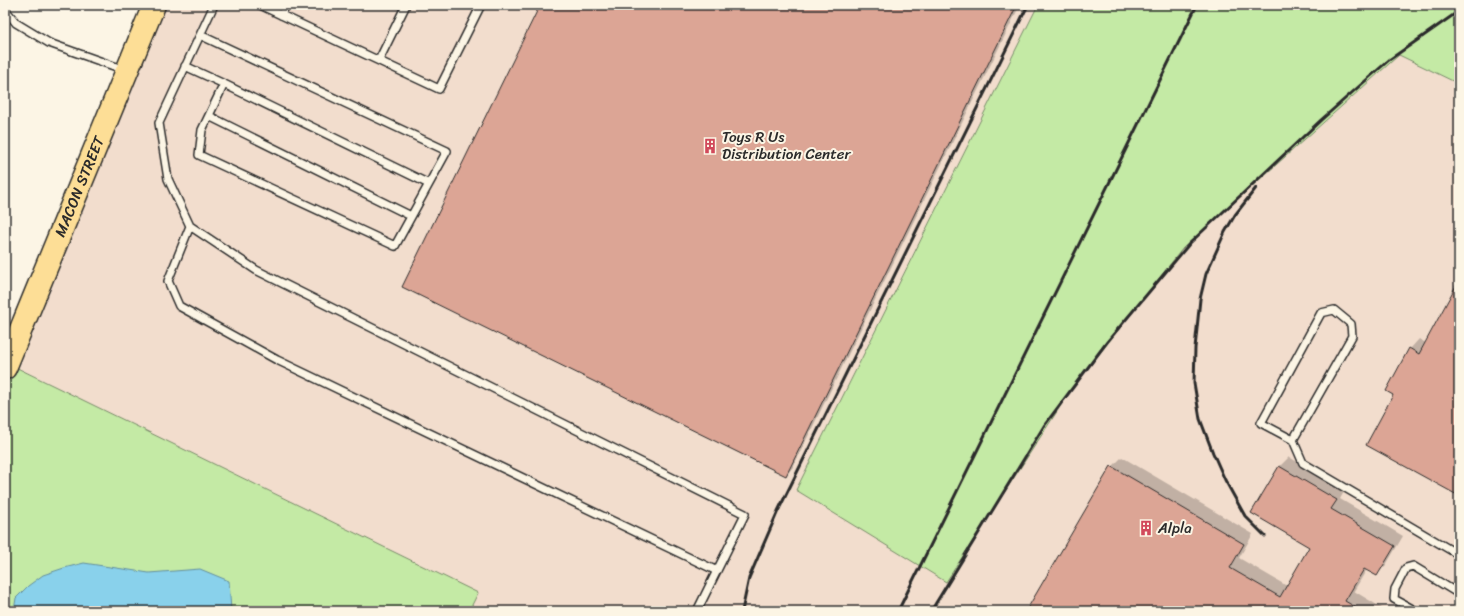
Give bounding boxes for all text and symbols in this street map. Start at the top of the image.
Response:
place label: Toys R Us Distribution Center [722,124,851,167]
street label: MACON STREET [47,131,112,241]
building icon: Toys R Us Distribution Center [701,137,719,155]
place label: Alpla [1157,515,1192,541]
building icon: Alpla [1137,519,1155,537]

